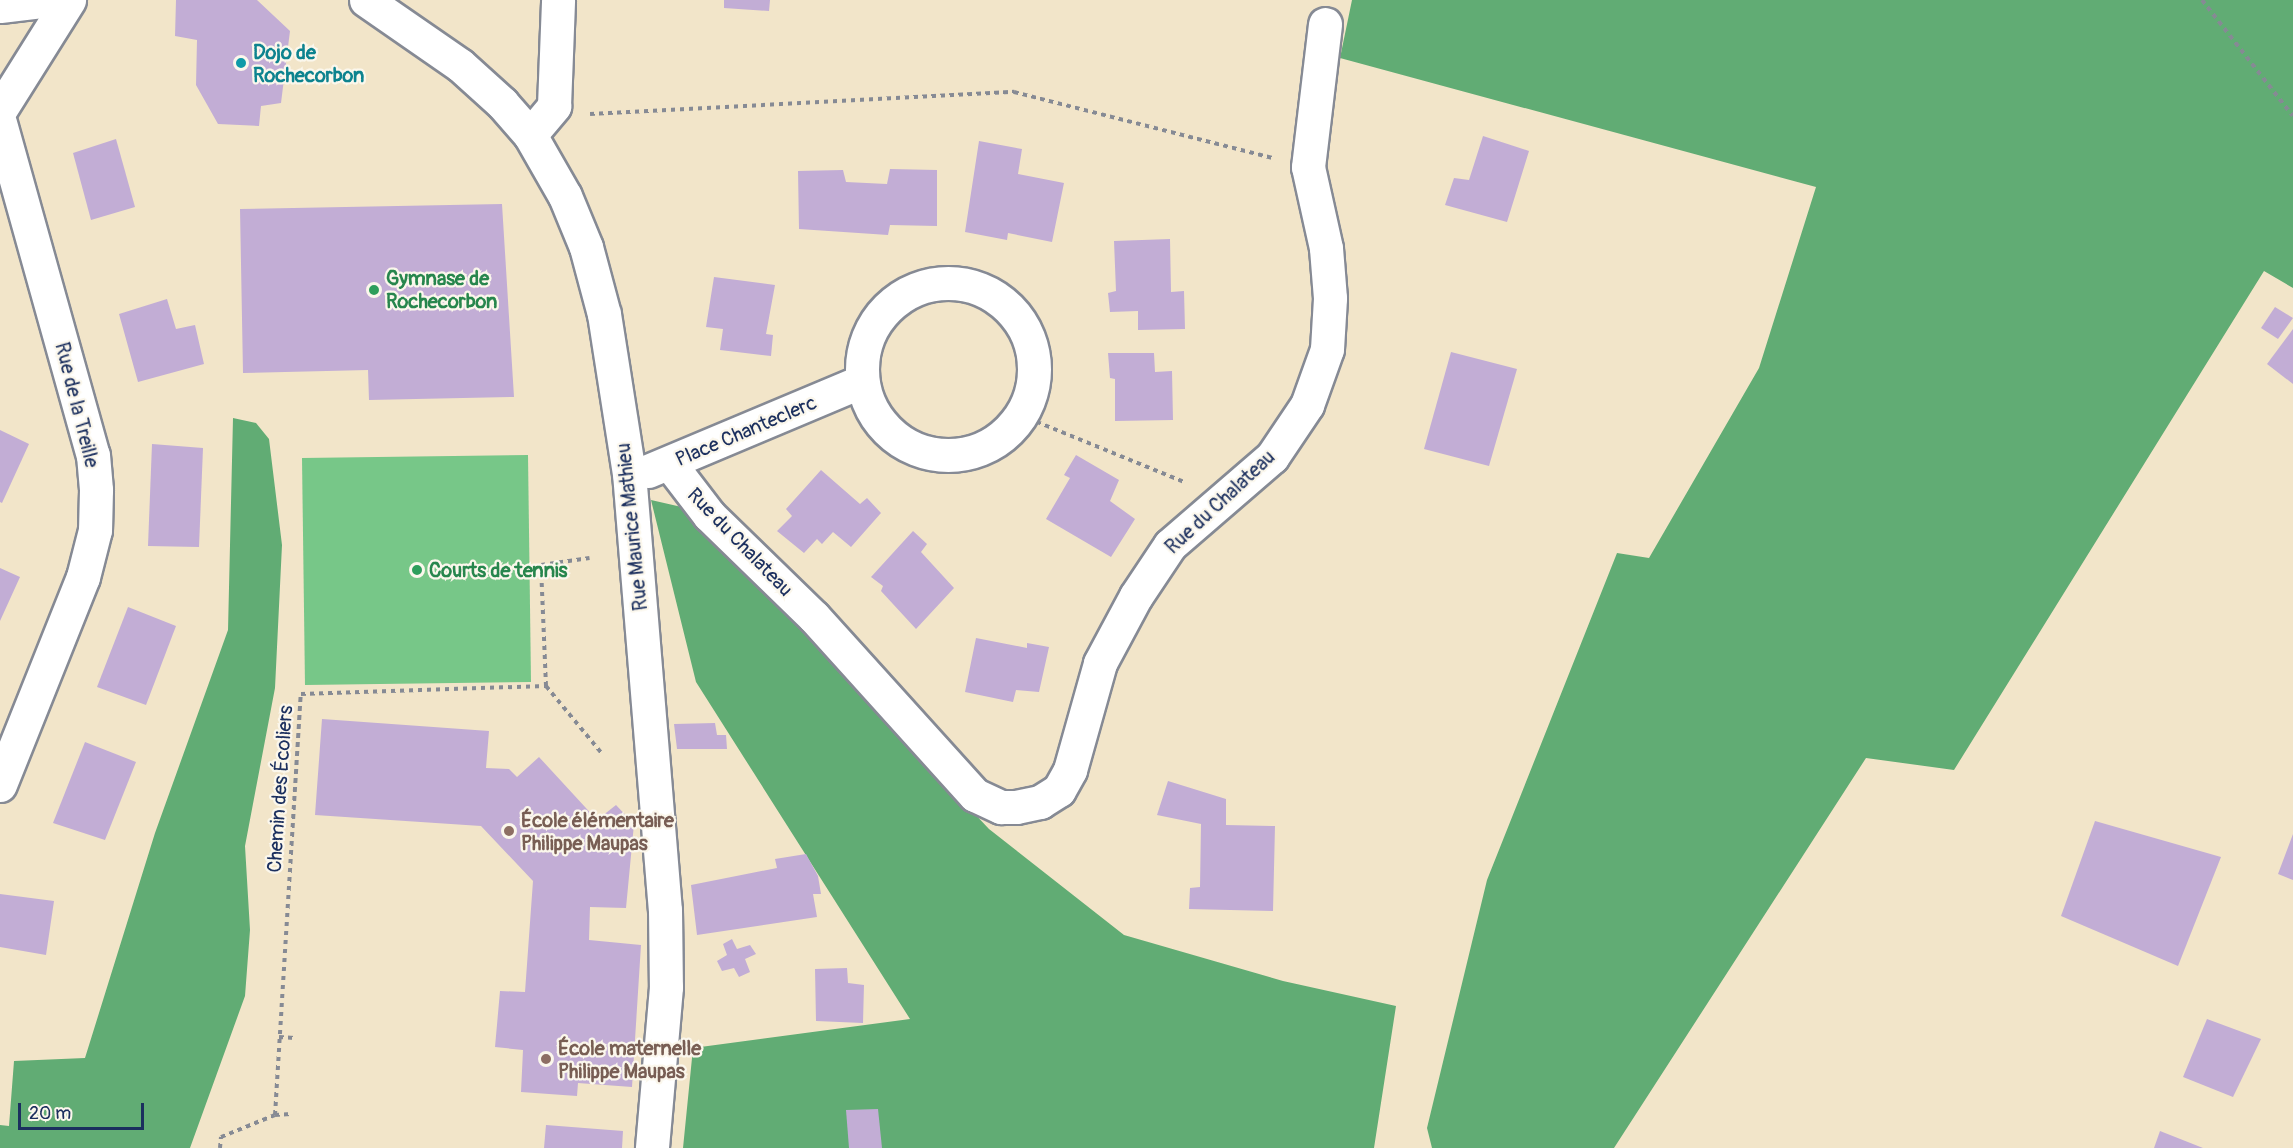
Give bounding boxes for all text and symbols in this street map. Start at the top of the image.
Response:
place label: Dojo de Rochecorbon [253,40,364,87]
marker: Dojo de Rochecorbon [234,56,248,70]
place label: Gymnase de Rochecorbon [386,266,497,313]
marker: Gymnase de Rochecorbon [367,283,381,297]
street label: Rue de la Treille [50,340,104,470]
street label: Place Chanteclerc [672,390,820,472]
street label: Rue Maurice Mathieu [611,442,653,612]
street label: Rue du Chalateau [1160,445,1280,559]
street label: Rue du Chalateau [682,483,798,601]
place label: Courts de tennis [429,558,567,582]
marker: Courts de tennis [410,563,424,577]
street label: Chemin des Écoliers [262,705,298,873]
place label: École élémentaire Philippe Maupas [521,808,674,855]
marker: École élémentaire Philippe Maupas [502,824,516,838]
place label: École maternelle Philippe Maupas [558,1036,701,1083]
marker: École maternelle Philippe Maupas [539,1052,553,1066]
scale bar [21,1091,147,1129]
text: 20 m [29,1102,71,1125]

